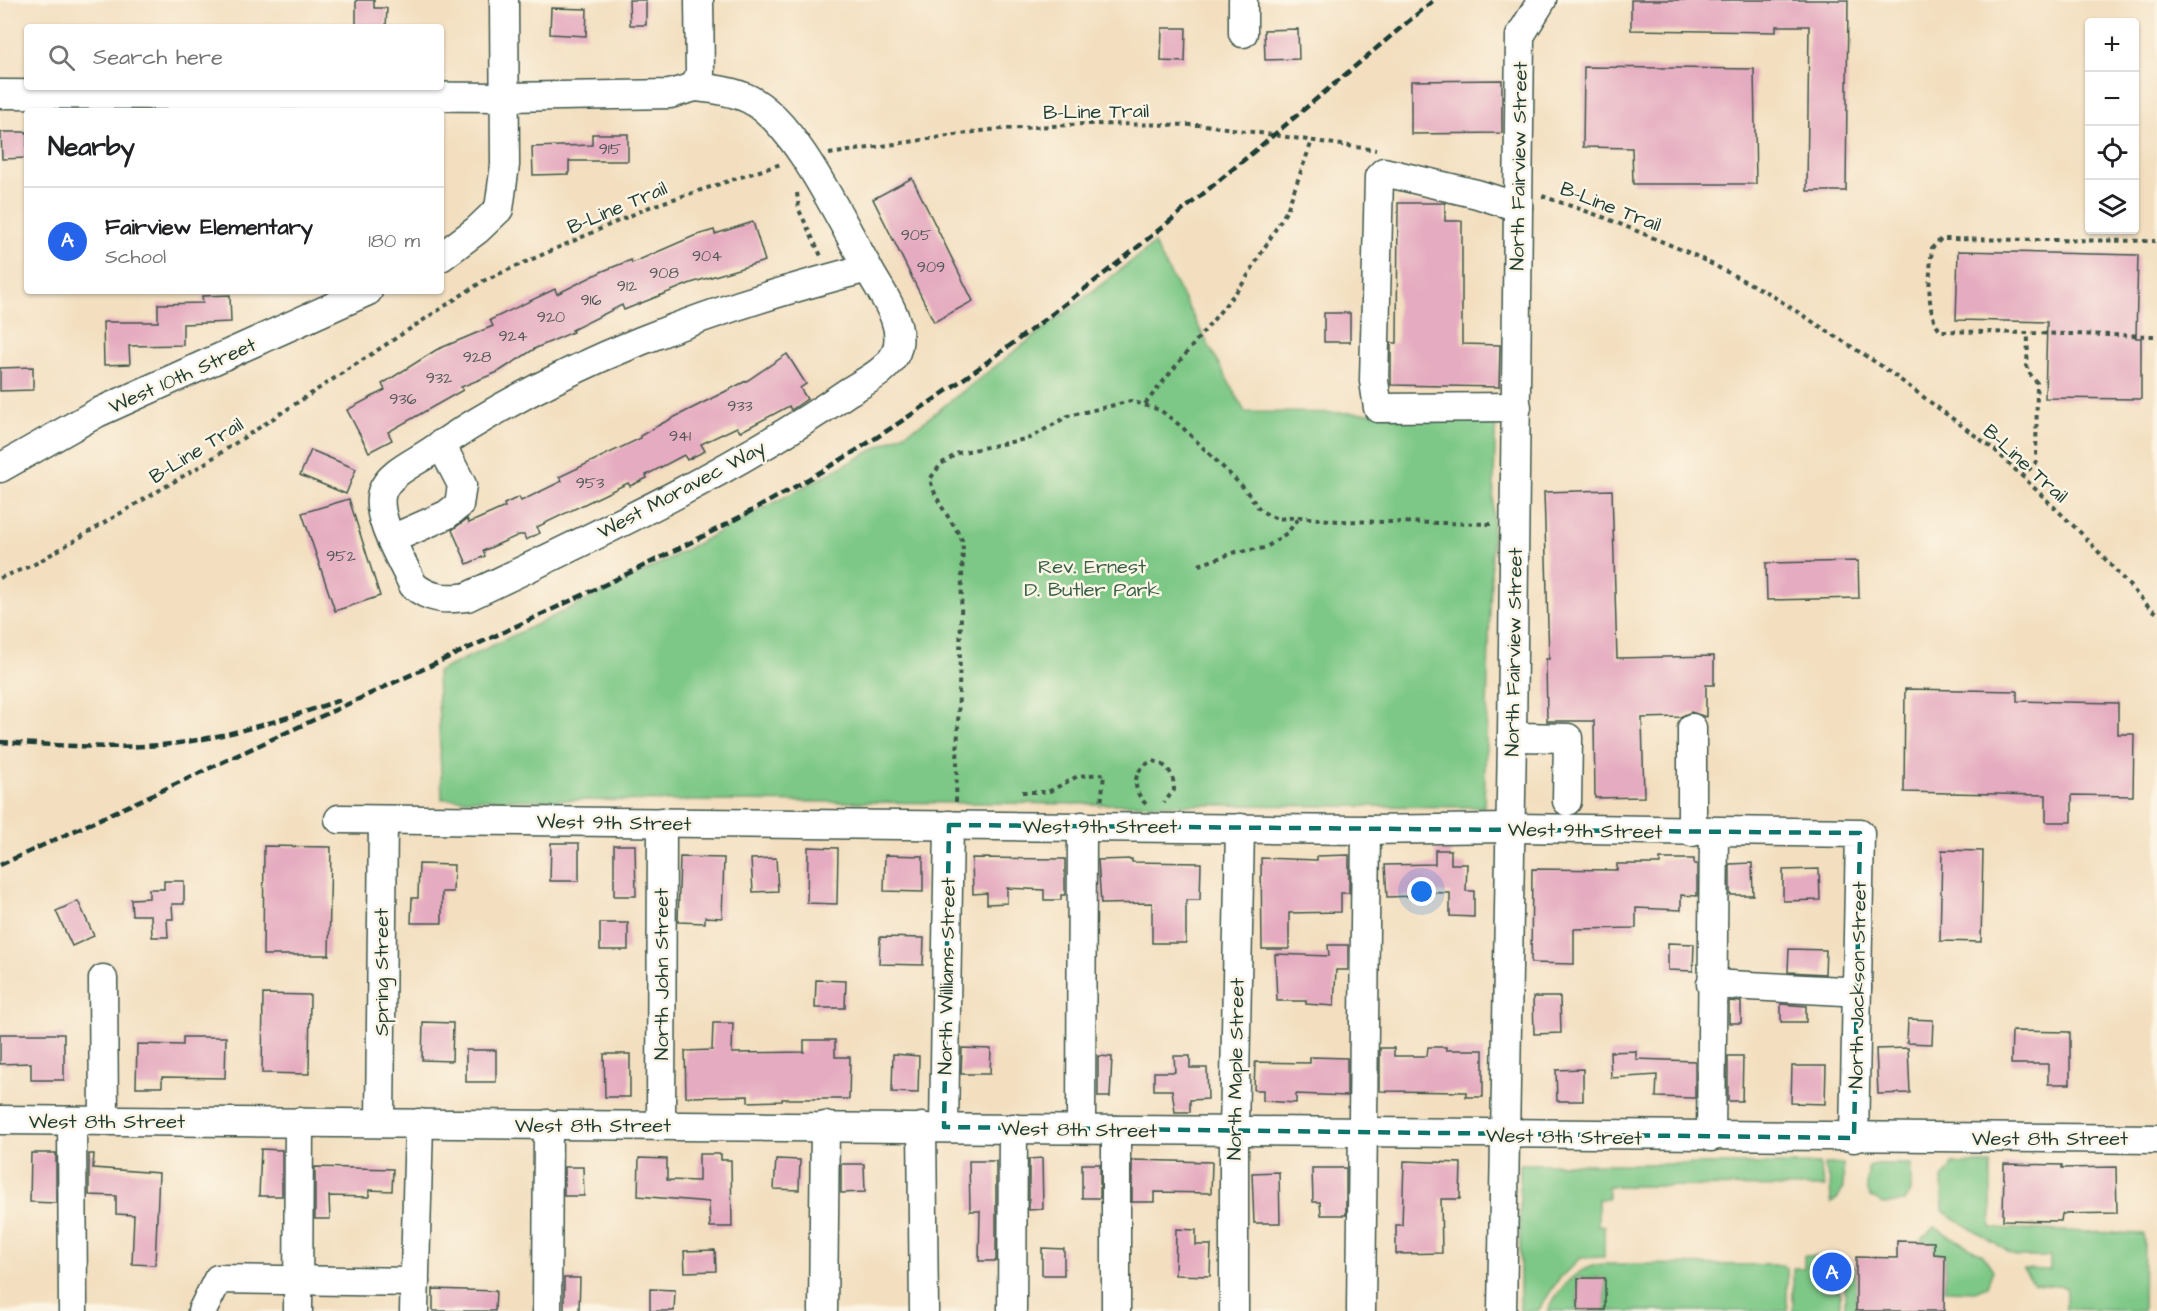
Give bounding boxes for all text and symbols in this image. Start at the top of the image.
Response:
map controls [2085,18,2139,234]
button: + [2085,18,2139,72]
search box [24,24,444,90]
icon: search [45,41,78,74]
text: Search here [93,42,223,73]
street label: North Fairview Street [1503,61,1535,271]
button: − [2085,72,2139,126]
street label: B-Line Trail [1043,97,1149,127]
button: locate [2085,126,2139,180]
text: Nearby [48,129,135,165]
house number: 915 [599,138,622,160]
street label: B-Line Trail [563,174,672,242]
street label: B-Line Trail [1556,175,1665,239]
button: layers [2085,180,2139,234]
text: Fairview Elementary [105,212,313,243]
house number: 905 [901,224,932,246]
text: A [61,227,74,255]
text: 180 m [368,227,420,255]
text: School [105,243,166,271]
house number: 904 [692,245,722,267]
house number: 909 [917,256,945,278]
house number: 908 [649,262,679,284]
house number: 912 [617,275,637,297]
house number: 916 [580,289,602,311]
house number: 920 [537,306,565,328]
house number: 924 [498,325,528,347]
street label: West 10th Street [104,331,261,421]
house number: 928 [463,346,491,368]
house number: 932 [426,367,452,389]
house number: 936 [389,388,417,410]
house number: 933 [727,395,753,417]
street label: B-Line Trail [144,411,249,491]
street label: B-Line Trail [1977,418,2074,510]
house number: 941 [669,425,691,447]
street label: West Moravec Way [593,434,771,547]
house number: 953 [576,472,604,494]
house number: 952 [326,545,356,567]
street label: North Fairview Street [1498,547,1530,757]
park label: Rev. Ernest D. Butler Park [1024,553,1160,604]
street label: West 9th Street [536,808,692,838]
street label: West 9th Street [1023,813,1177,841]
street label: West 9th Street [1507,816,1663,846]
street label: North Williams Street [931,877,963,1075]
your location [1407,877,1436,906]
street label: North Jackson Street [1842,881,1874,1089]
street label: North John Street [648,888,676,1060]
street label: Spring Street [368,908,397,1036]
street label: North Maple Street [1220,978,1252,1160]
street label: West 8th Street [29,1108,185,1136]
street label: West 8th Street [515,1112,671,1140]
street label: West 8th Street [1001,1115,1157,1145]
street label: West 8th Street [1486,1122,1642,1152]
street label: West 8th Street [1972,1125,2128,1153]
pin: A [1812,1250,1852,1294]

